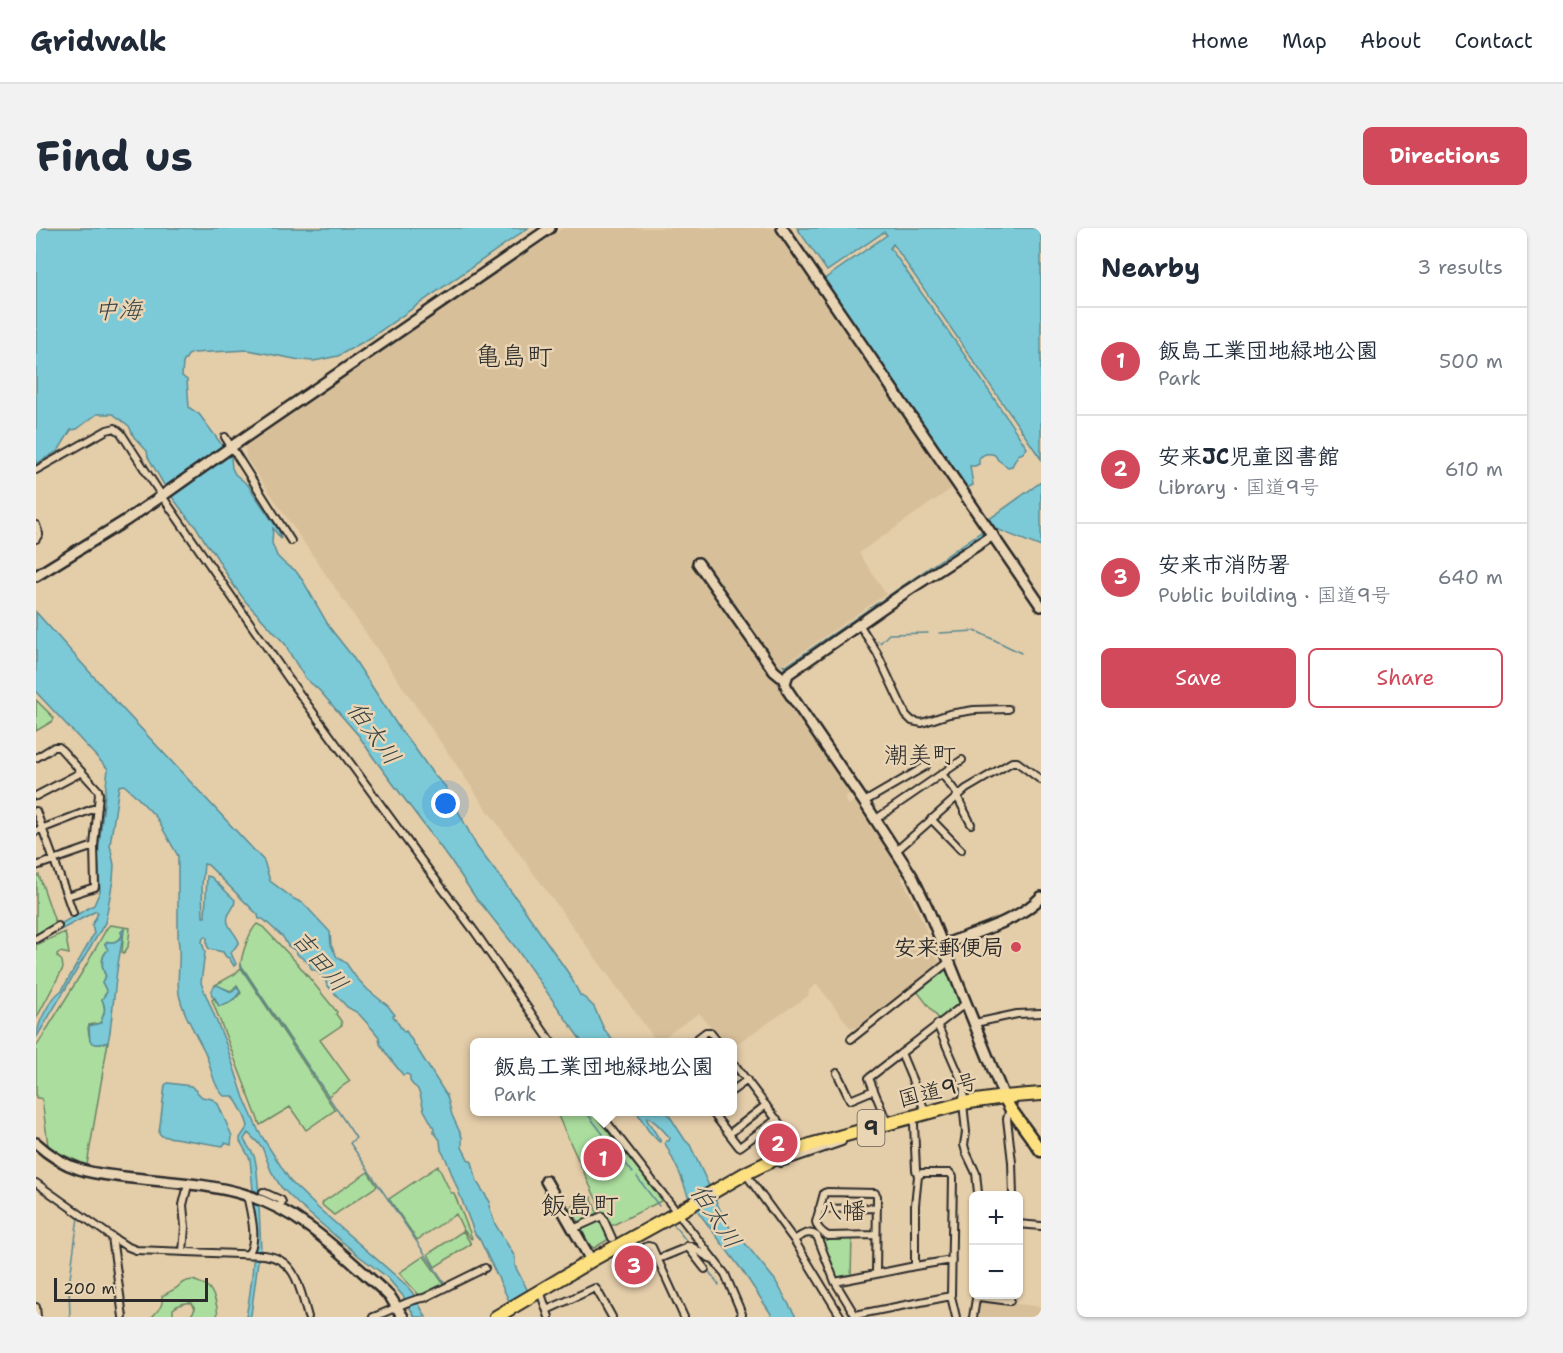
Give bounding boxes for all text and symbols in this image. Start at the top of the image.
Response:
text: Gridwalk [30,22,167,60]
text: Home [1191,27,1249,55]
text: Map [1282,27,1327,55]
text: About [1360,27,1421,55]
text: Contact [1454,27,1533,55]
button: Directions [1363,127,1527,185]
text: Find us [36,128,193,184]
text: Nearby [1101,250,1200,285]
text: 3 results [1417,254,1503,280]
water label: 中海 [94,294,144,326]
text: 飯島工業団地緑地公園 [1158,336,1378,365]
district label: 亀島町 [475,338,553,373]
text: 1 [1116,348,1125,374]
text: 500 m [1439,348,1503,374]
text: Park [1158,365,1201,391]
text: 安来JC児童図書館 [1158,442,1339,471]
text: 2 [1114,456,1128,482]
text: 610 m [1445,456,1503,482]
text: Library · 国道9号 [1158,474,1319,500]
text: 安来市消防署 [1158,550,1290,579]
text: 3 [1114,564,1128,590]
text: 640 m [1438,564,1503,590]
text: Public building · 国道9号 [1158,582,1391,608]
button: Save [1101,648,1296,708]
button: Share [1308,648,1503,708]
water label: 伯太川 [340,694,408,772]
district label: 潮美町 [884,739,956,771]
your location [431,789,460,818]
water label: 吉田川 [285,923,355,999]
place label: 安来郵便局 [894,933,1004,962]
marker: 安来郵便局 [1009,940,1023,954]
popup [470,1038,737,1116]
text: 飯島工業団地緑地公園 [493,1052,714,1081]
street label: 国道9号 [895,1066,981,1114]
text: Park [493,1081,536,1107]
road number: 9 [858,1110,884,1146]
pin: 2 [758,1120,798,1166]
pin: 1 [584,1136,622,1180]
water label: 伯太川 [683,1177,749,1255]
district label: 飯島町 [541,1187,619,1222]
map controls [969,1191,1023,1299]
button: + [969,1191,1023,1245]
district label: 八幡 [818,1195,866,1227]
pin: 3 [614,1242,654,1288]
button: − [969,1245,1023,1299]
scale bar [54,1275,208,1302]
text: 200 m [63,1278,115,1299]

